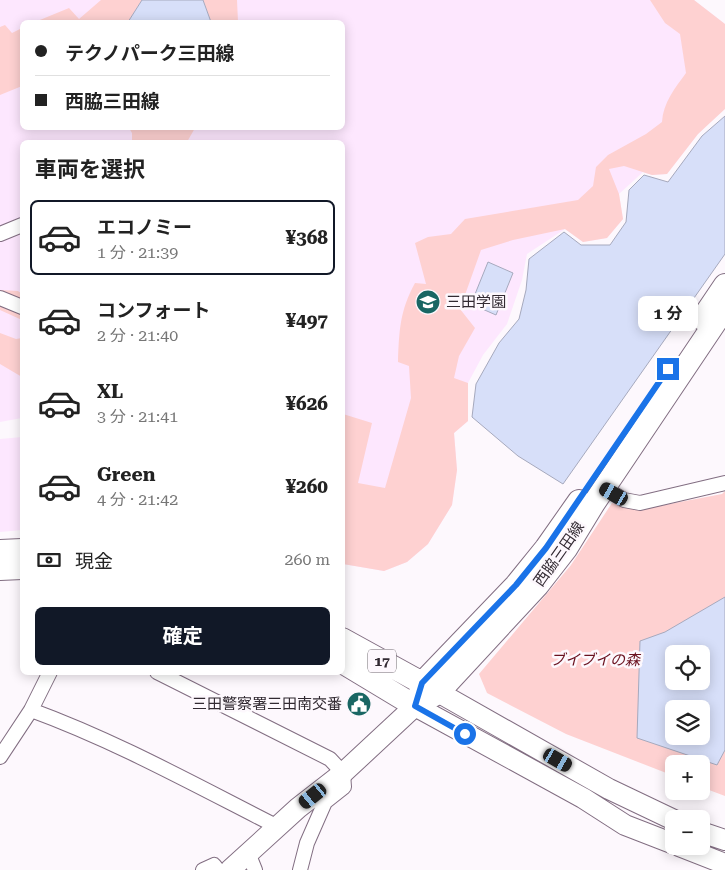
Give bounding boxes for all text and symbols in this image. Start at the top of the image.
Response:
text: テクノパーク三田線 [65,42,235,65]
text: 西脇三田線 [65,90,160,113]
text: 車両を選択 [35,157,145,182]
icon: car [37,215,82,260]
text: エコノミー [97,216,192,239]
text: ¥368 [285,226,328,249]
text: 1 分 · 21:39 [97,243,178,262]
school or university icon: 三田学園 [415,289,441,315]
place label: 三田学園 [446,293,506,311]
callout: 1 分 [638,296,698,332]
icon: car [37,298,82,343]
text: コンフォート [97,299,210,322]
text: 1 分 [653,304,683,323]
text: ¥497 [285,309,328,332]
text: 2 分 · 21:40 [97,326,178,345]
route end [657,358,679,380]
text: XL [97,380,123,403]
icon: car [37,381,82,426]
text: ¥626 [285,392,328,415]
text: 3 分 · 21:41 [97,407,178,426]
text: Green [97,463,155,486]
icon: car [37,464,82,509]
text: ¥260 [285,475,328,498]
car [597,480,630,508]
text: 4 分 · 21:42 [97,490,178,509]
street label: 西脇三田線 [530,518,588,590]
icon: cash [35,546,63,574]
text: 現金 [75,550,113,573]
text: 260 m [284,550,330,569]
button: 確定 [35,607,330,665]
map controls [665,645,710,855]
button: locate [665,645,710,690]
road number: 17 [368,649,396,672]
park label: ブイブイの森 [550,651,642,669]
public building icon: 三田警察署三田南交番 [346,691,372,717]
place label: 三田警察署三田南交番 [192,695,342,713]
button: layers [665,700,710,745]
route start [454,723,476,745]
car [541,746,574,774]
button: + [665,755,710,800]
car [296,781,329,811]
button: − [665,810,710,855]

